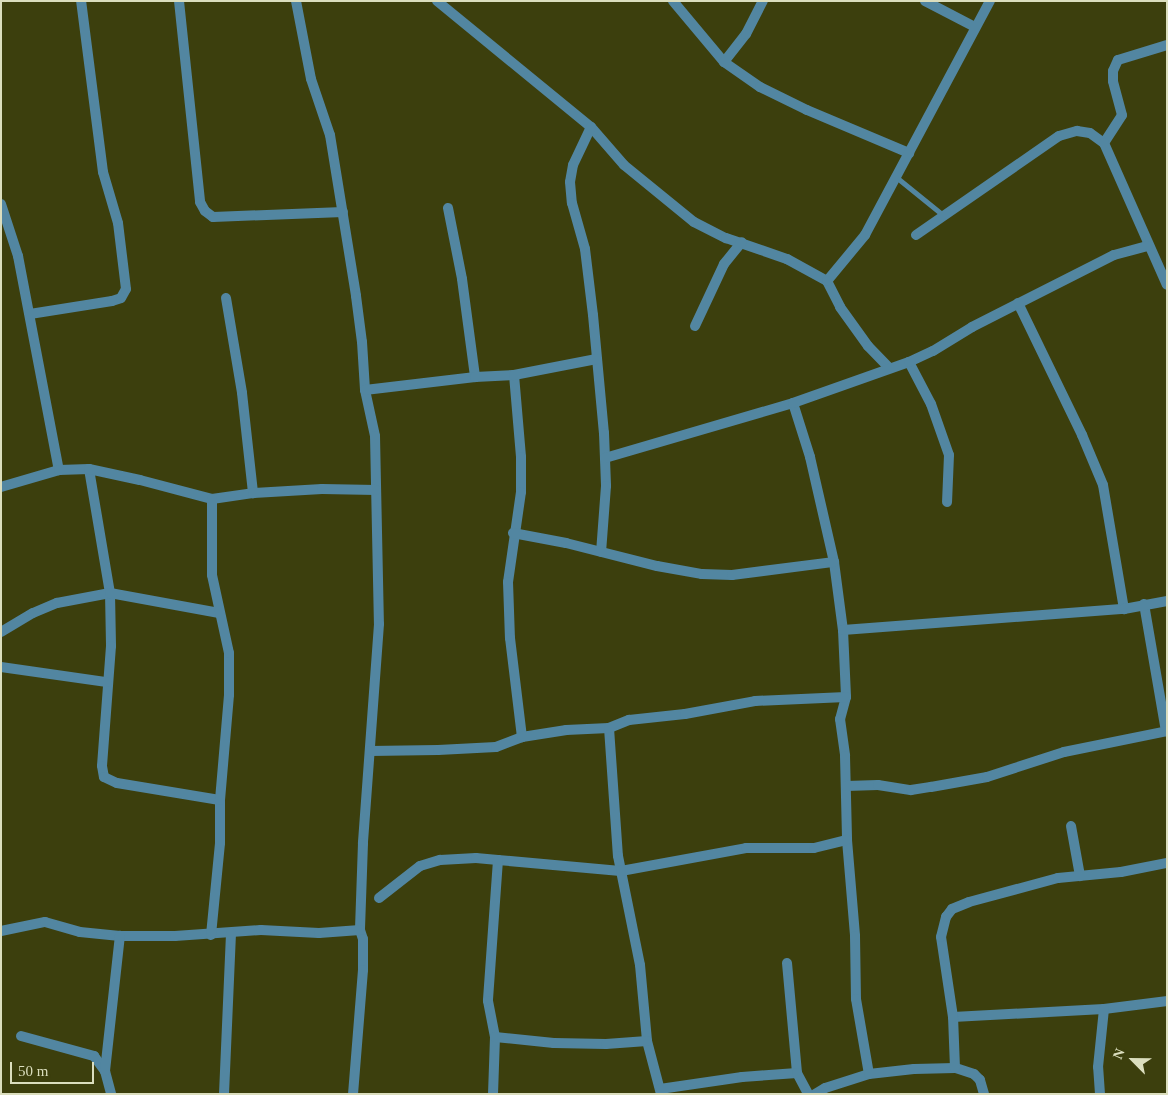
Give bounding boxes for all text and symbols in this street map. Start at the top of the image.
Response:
north arrow [1108,1035,1158,1085]
text: N [1110,1046,1128,1062]
scale bar [12,1052,96,1084]
text: 50 m [18,1063,48,1079]

